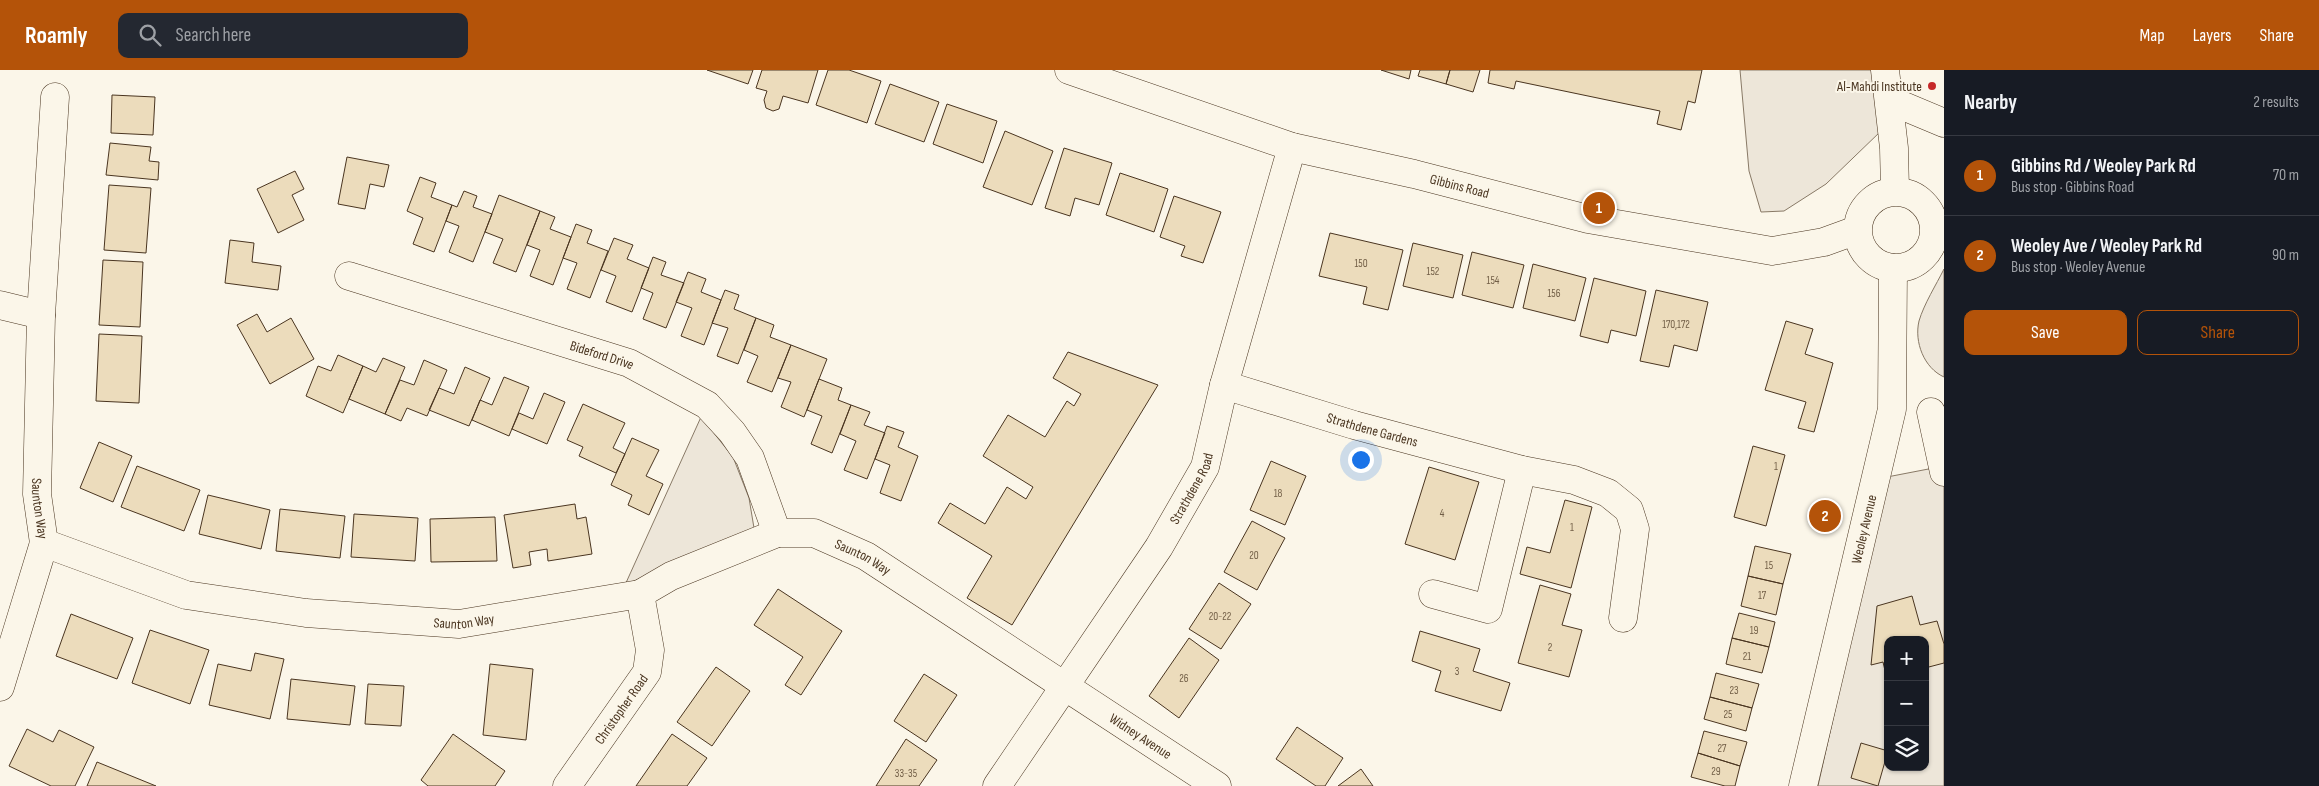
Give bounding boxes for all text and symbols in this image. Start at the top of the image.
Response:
search box [118,13,468,58]
text: Roamly [25,21,88,50]
icon: search [136,21,164,49]
text: Search here [176,24,251,47]
text: Map [2140,25,2165,46]
text: Layers [2193,25,2232,46]
text: Share [2260,25,2294,46]
place label: Al-Mahdi Institute [1836,78,1922,95]
marker: Al-Mahdi Institute [1926,80,1938,92]
text: Nearby [1964,90,2017,115]
text: 2 results [2253,93,2299,112]
text: Gibbins Rd / Weoley Park Rd [2011,155,2196,178]
text: 1 [1977,166,1983,185]
text: 70 m [2273,166,2299,185]
street label: Gibbins Road [1428,170,1491,202]
text: Bus stop · Gibbins Road [2011,178,2134,197]
pin: 1 [1583,189,1615,227]
text: Weoley Ave / Weoley Park Rd [2011,235,2202,258]
text: 2 [1976,246,1984,265]
text: 90 m [2272,246,2299,265]
house number: 150 [1354,257,1368,270]
text: Bus stop · Weoley Avenue [2011,258,2145,277]
house number: 152 [1427,265,1440,278]
house number: 154 [1487,274,1500,287]
house number: 156 [1547,287,1561,300]
button: Save [1964,310,2127,355]
button: Share [2137,310,2299,355]
house number: 170,172 [1662,318,1690,331]
street label: Bideford Drive [568,337,637,373]
street label: Strathdene Gardens [1325,409,1420,450]
your location [1348,447,1374,473]
street label: Strathdene Road [1166,451,1217,527]
house number: 1 [1774,460,1778,473]
street label: Saunton Way [28,478,52,540]
house number: 18 [1274,487,1283,500]
street label: Weoley Avenue [1847,493,1880,565]
pin: 2 [1809,497,1841,535]
house number: 4 [1440,507,1445,520]
house number: 1 [1570,521,1574,534]
street label: Saunton Way [832,535,895,579]
house number: 20 [1249,549,1259,562]
house number: 15 [1765,559,1773,572]
house number: 17 [1758,589,1767,602]
street label: Saunton Way [433,610,496,633]
house number: 20-22 [1209,610,1232,623]
house number: 19 [1750,624,1758,637]
map controls [1884,636,1929,771]
button: + [1884,636,1929,681]
house number: 2 [1548,641,1553,654]
house number: 21 [1743,650,1751,663]
house number: 3 [1455,665,1460,678]
street label: Christopher Road [591,671,651,747]
house number: 26 [1179,672,1189,685]
button: − [1884,681,1929,726]
house number: 23 [1729,684,1739,697]
house number: 25 [1724,708,1732,721]
street label: Widney Avenue [1106,709,1175,763]
button: layers [1884,726,1929,771]
house number: 27 [1718,742,1727,755]
house number: 29 [1711,765,1721,778]
house number: 33-35 [895,767,917,780]

